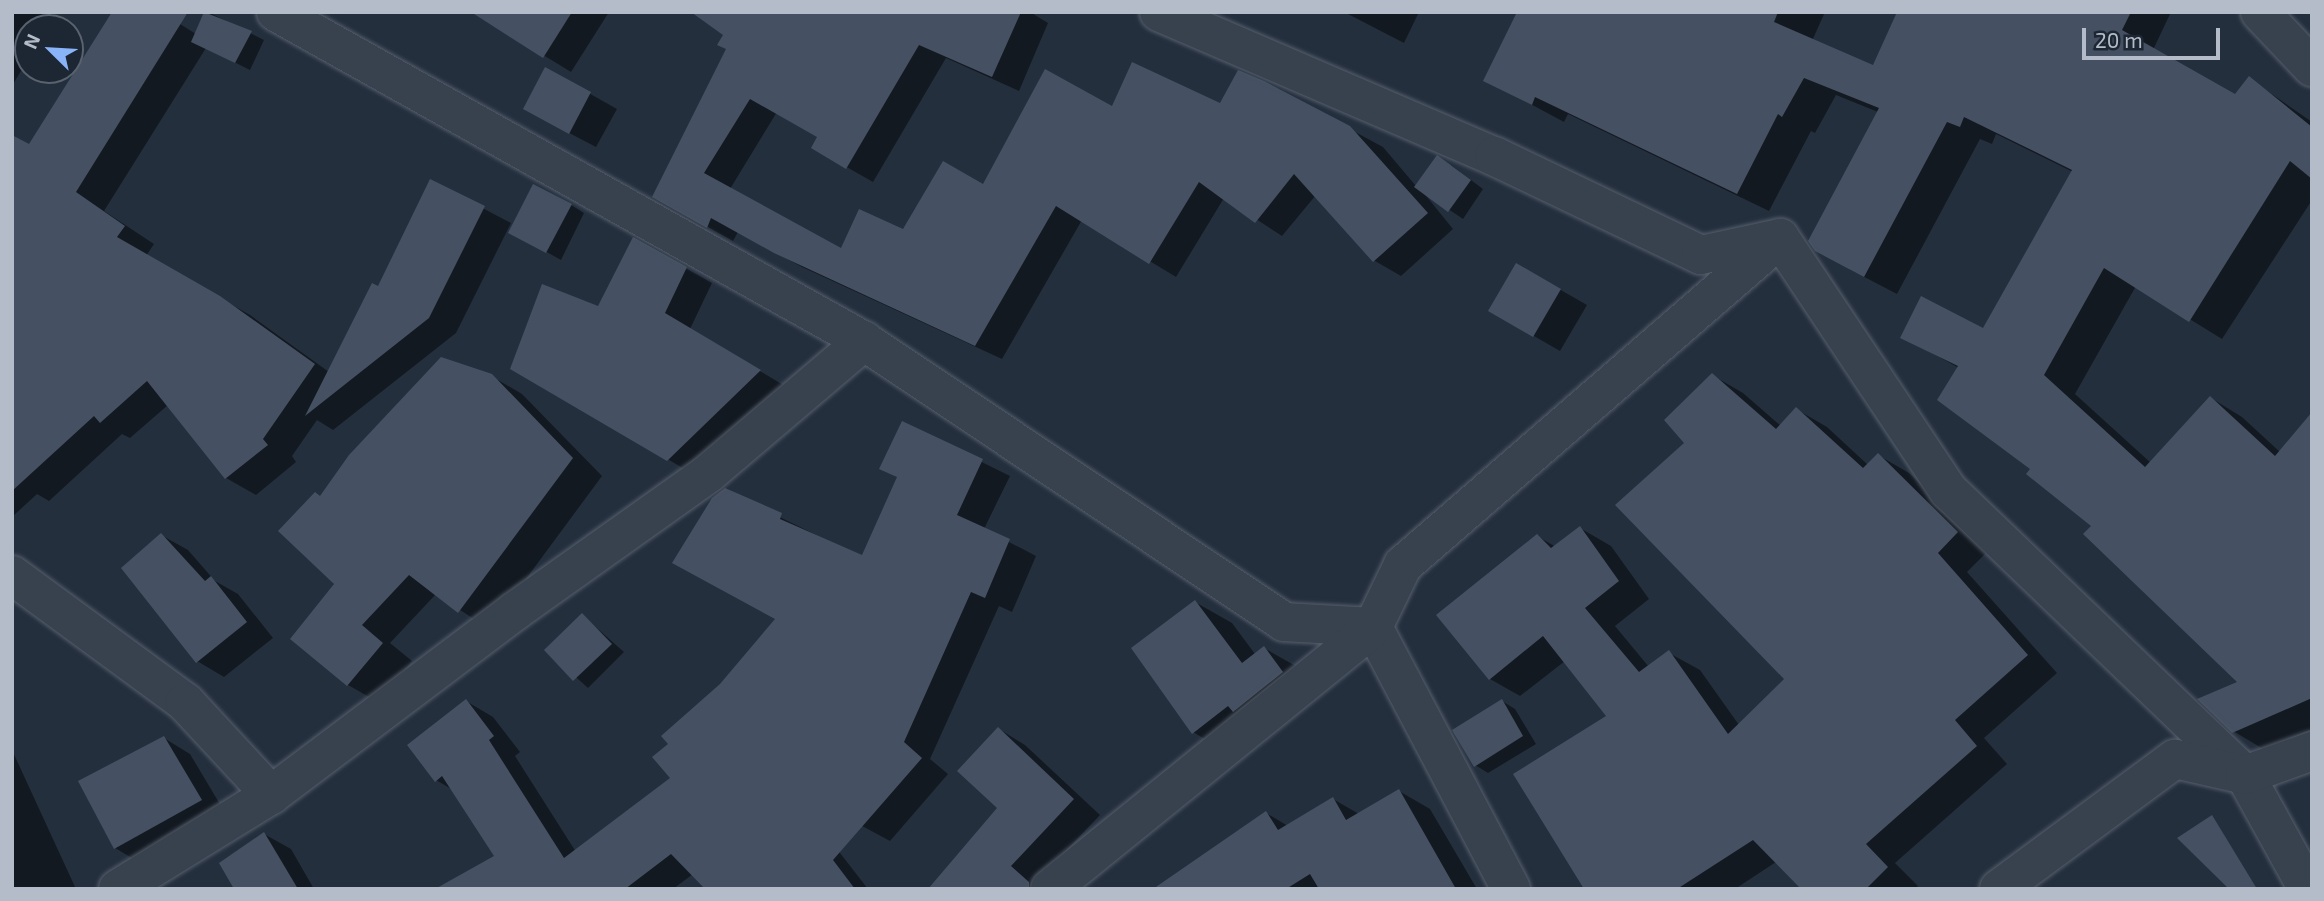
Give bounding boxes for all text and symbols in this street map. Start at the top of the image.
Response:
north arrow [14,14,84,84]
scale bar [2086,14,2224,58]
text: 20 m [2095,27,2143,52]
text: N [18,30,44,52]

